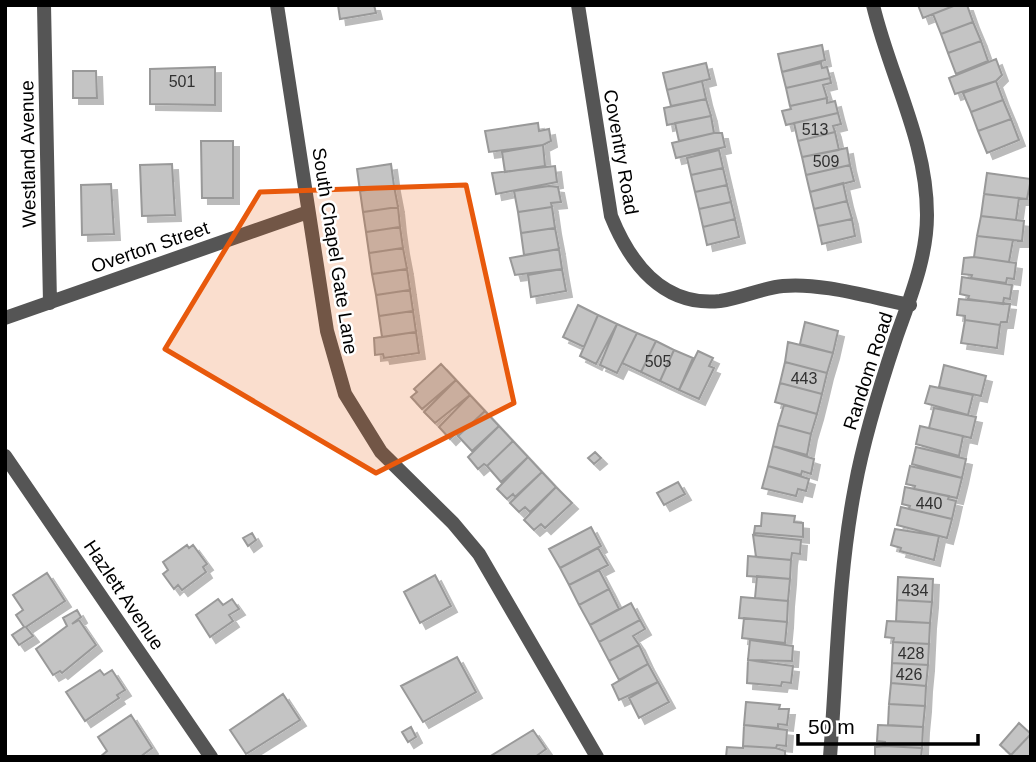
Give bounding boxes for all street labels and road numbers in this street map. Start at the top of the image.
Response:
street label: Westland Avenue [16,80,40,228]
street label: Coventry Road [600,88,642,216]
street label: South Chapel Gate Lane [308,146,362,356]
street label: Overton Street [88,217,213,277]
street label: Random Road [839,309,897,433]
street label: Hazlett Avenue [80,536,168,654]

